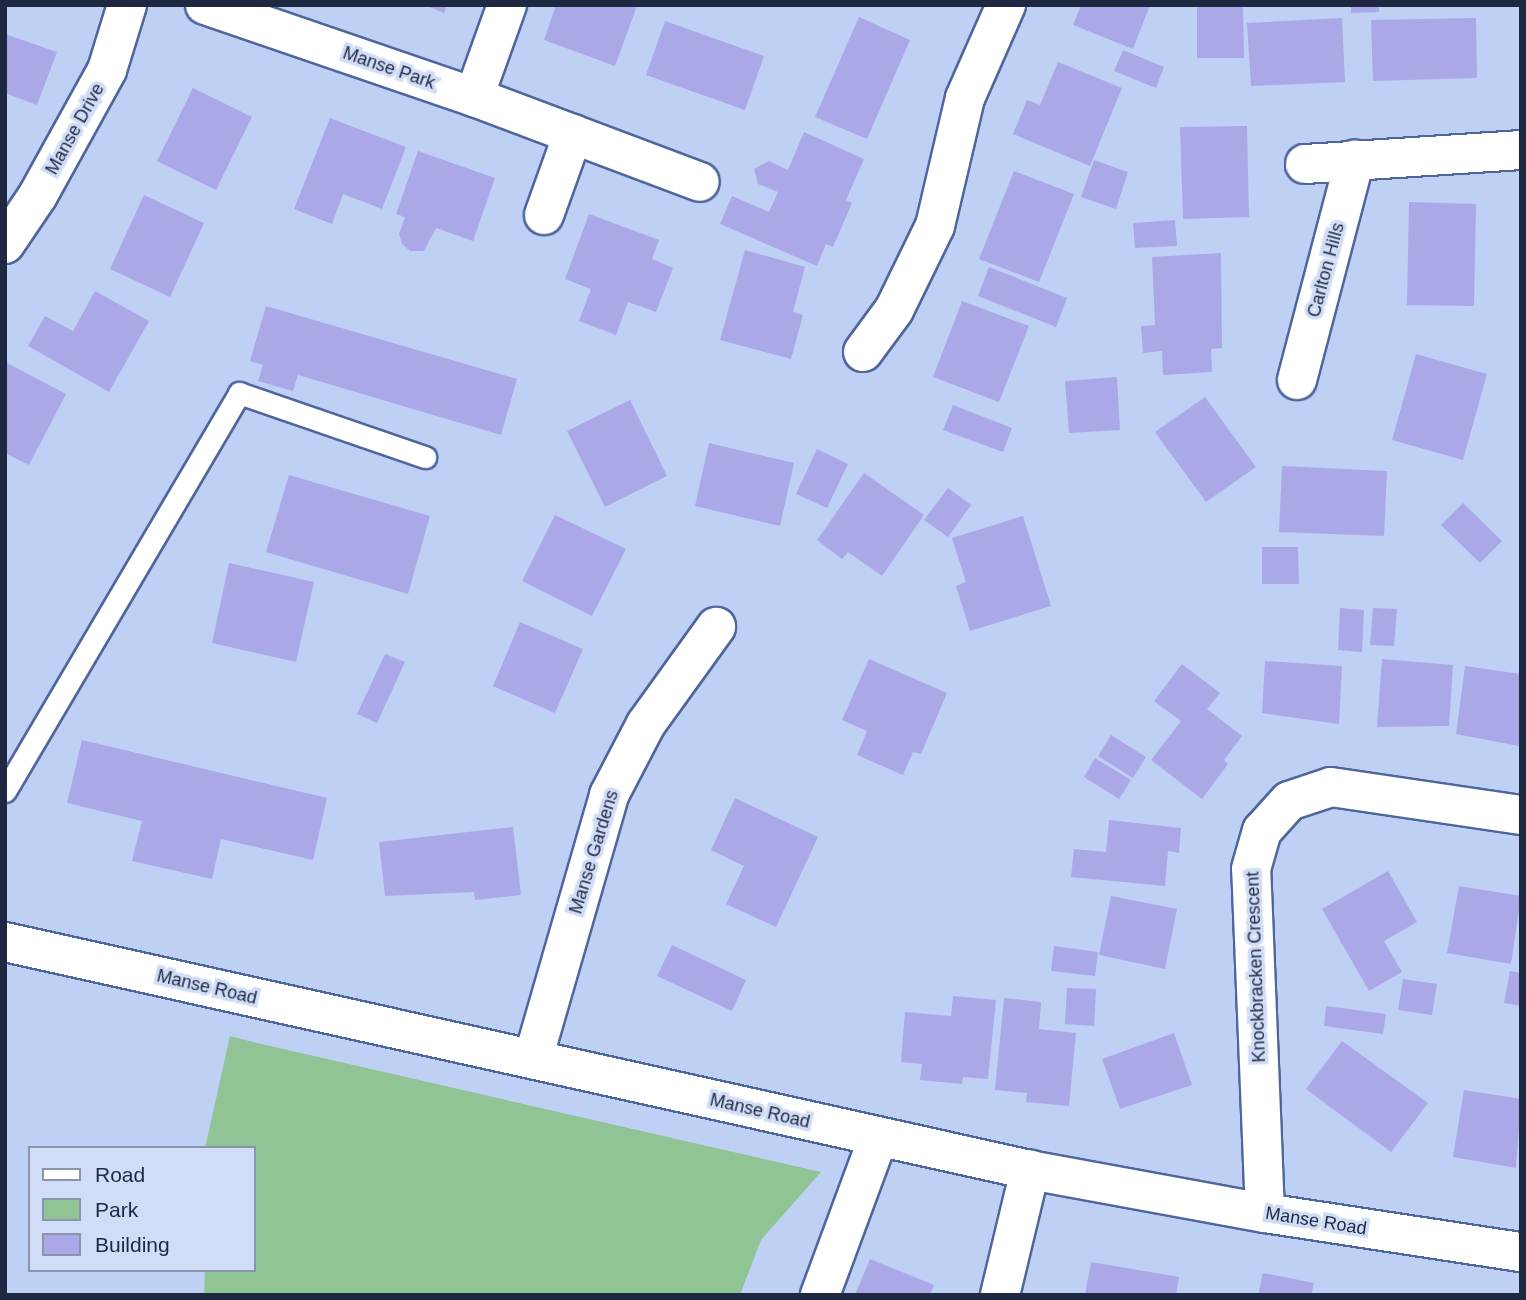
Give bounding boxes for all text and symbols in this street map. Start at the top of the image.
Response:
street label: Manse Park [340,42,438,94]
street label: Manse Drive [41,80,109,178]
street label: Carlton Hills [1303,220,1349,320]
street label: Manse Gardens [565,788,623,916]
street label: Knockbracken Crescent [1242,871,1270,1063]
street label: Manse Road [155,965,259,1009]
street label: Manse Road [708,1089,812,1133]
legend [28,1146,256,1272]
text: Road [95,1163,145,1186]
text: Park [95,1198,138,1221]
street label: Manse Road [1264,1202,1368,1240]
text: Building [95,1233,170,1256]

